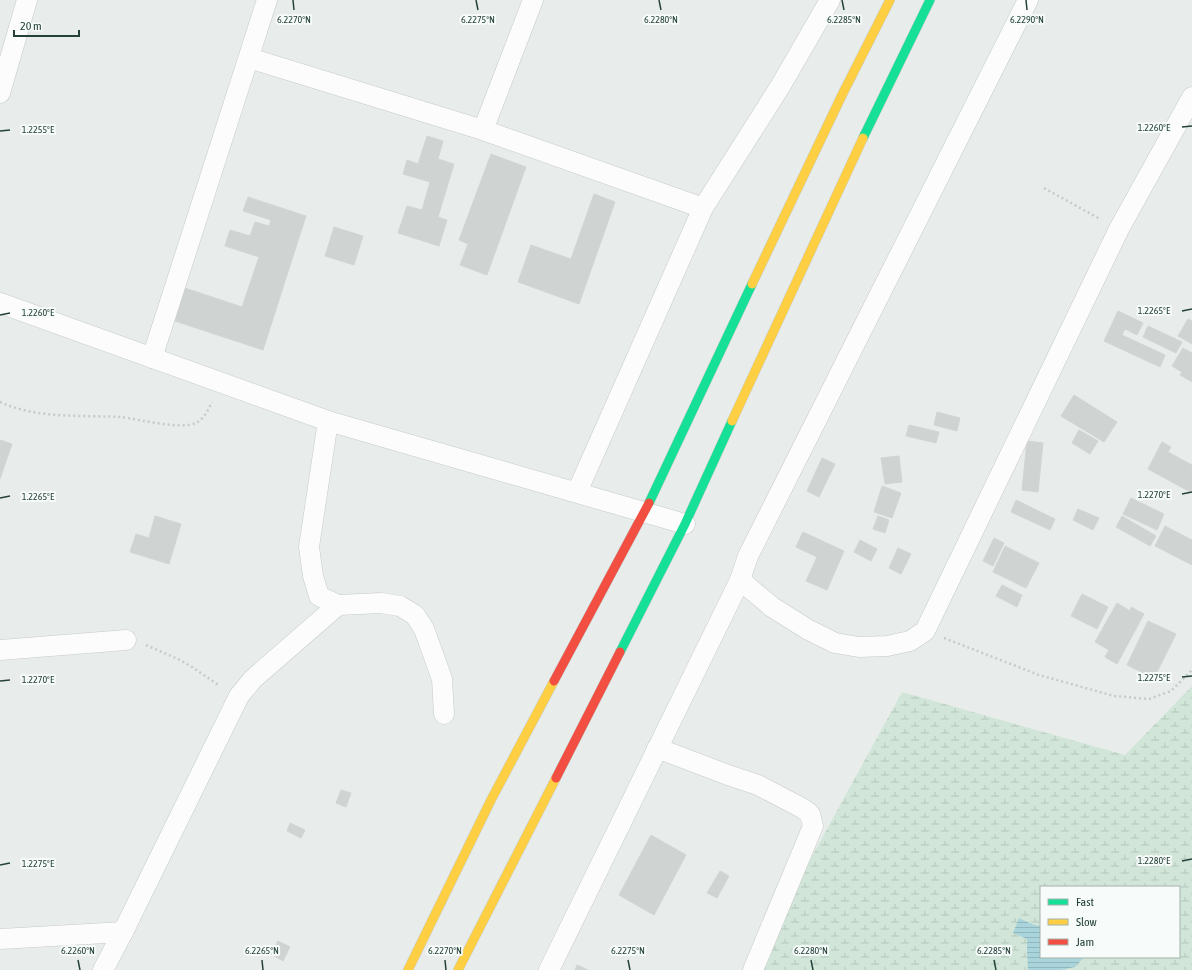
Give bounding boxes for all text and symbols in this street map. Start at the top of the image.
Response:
scale bar [14,12,79,38]
text: 6.2270°N [277,14,311,25]
text: 6.2275°N [461,14,495,25]
text: 6.2280°N [644,14,678,25]
text: 6.2285°N [827,14,861,25]
text: 6.2290°N [1010,14,1044,25]
text: 20 m [20,19,42,33]
text: 1.2260°E [1138,122,1171,133]
text: 1.2255°E [22,124,55,135]
text: 1.2265°E [1138,305,1171,316]
text: 1.2260°E [22,307,55,318]
text: 1.2270°E [1138,489,1171,500]
text: 1.2265°E [22,491,55,502]
text: 1.2275°E [1138,672,1171,683]
text: 1.2270°E [22,674,55,685]
text: 1.2280°E [1138,855,1171,866]
text: 1.2275°E [22,858,55,869]
legend [1040,886,1180,958]
text: Fast [1076,895,1094,909]
text: Slow [1076,915,1097,929]
text: Jam [1076,935,1094,949]
text: 6.2260°N [61,945,95,956]
text: 6.2265°N [245,945,279,956]
text: 6.2270°N [428,945,462,956]
text: 6.2275°N [611,945,645,956]
text: 6.2280°N [794,945,828,956]
text: 6.2285°N [977,945,1011,956]

